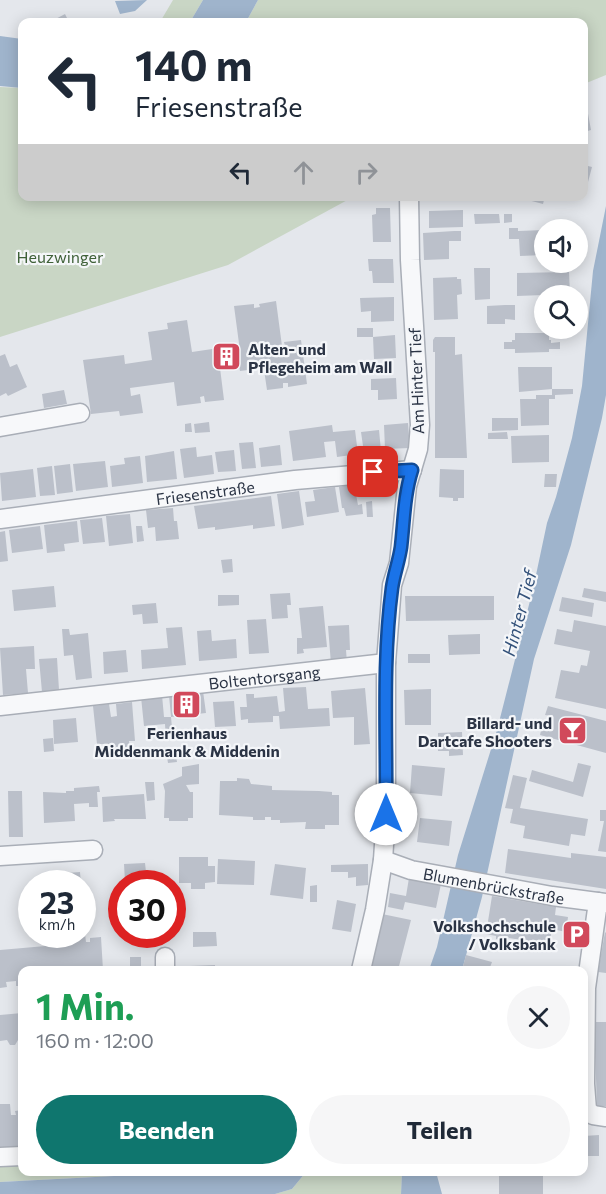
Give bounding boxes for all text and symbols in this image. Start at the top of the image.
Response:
text: 140 m [135,38,252,90]
icon: left [36,42,114,120]
text: Friesenstraße [135,90,303,123]
icon: left [224,156,257,189]
icon: ahead [287,156,320,189]
icon: right [350,156,383,189]
map controls [534,219,588,339]
button: sound [534,219,588,273]
park label: Heuzwinger [17,247,104,266]
button: search [534,285,588,339]
street label: Am Hinter Tief [405,327,427,435]
place label: Alten- und Pflegeheim am Wall [248,339,392,376]
building icon: Alten- und Pflegeheim am Wall [211,341,243,373]
pin [347,446,398,497]
icon: arrive [356,455,389,488]
street label: Friesenstraße [155,476,256,508]
water label: Hinter Tief [497,566,542,659]
street label: Boltentorsgang [208,661,322,692]
building icon: Ferienhaus Middenmank & Middenin [171,688,203,720]
place label: Billard- und Dartcafe Shooters [418,713,552,750]
bar icon: Billard- und Dartcafe Shooters [557,715,589,747]
place label: Ferienhaus Middenmank & Middenin [94,723,280,760]
position arrow [354,782,418,846]
street label: Blumenbrückstraße [422,863,565,907]
speed limit sign: 30 [108,870,186,948]
text: 23 [40,883,74,920]
text: km/h [39,915,75,933]
place label: Volkshochschule / Volksbank [433,916,557,953]
parking icon: Volkshochschule / Volksbank [561,918,593,950]
text: 1 Min. [36,983,134,1027]
button: close [507,986,570,1049]
text: 160 m · 12:00 [36,1028,154,1052]
button: Beenden [36,1095,297,1164]
button: Teilen [309,1095,570,1164]

